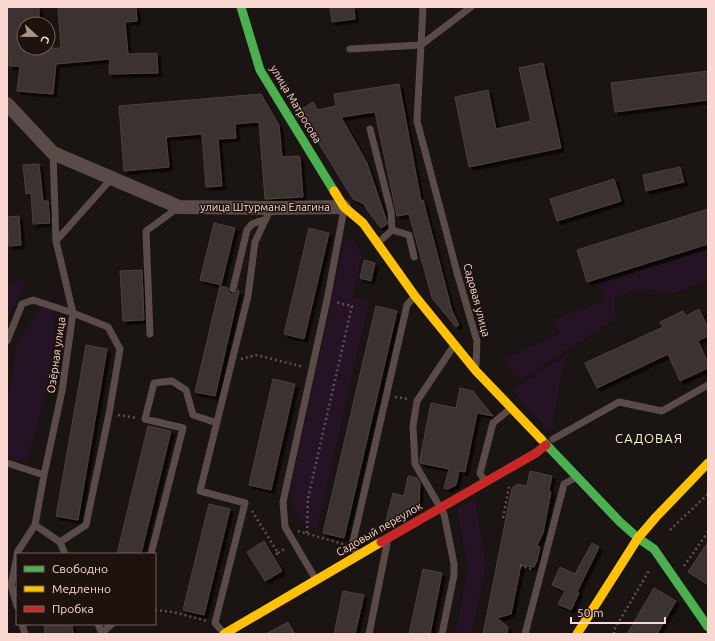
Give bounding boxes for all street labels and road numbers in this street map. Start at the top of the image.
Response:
street label: улица Матросова [268,63,324,145]
street label: улица Штурмана Елагина [200,201,330,213]
street label: Садовая улица [461,262,493,338]
street label: Озёрная улица [45,316,67,394]
street label: Садовый переулок [334,499,424,558]

